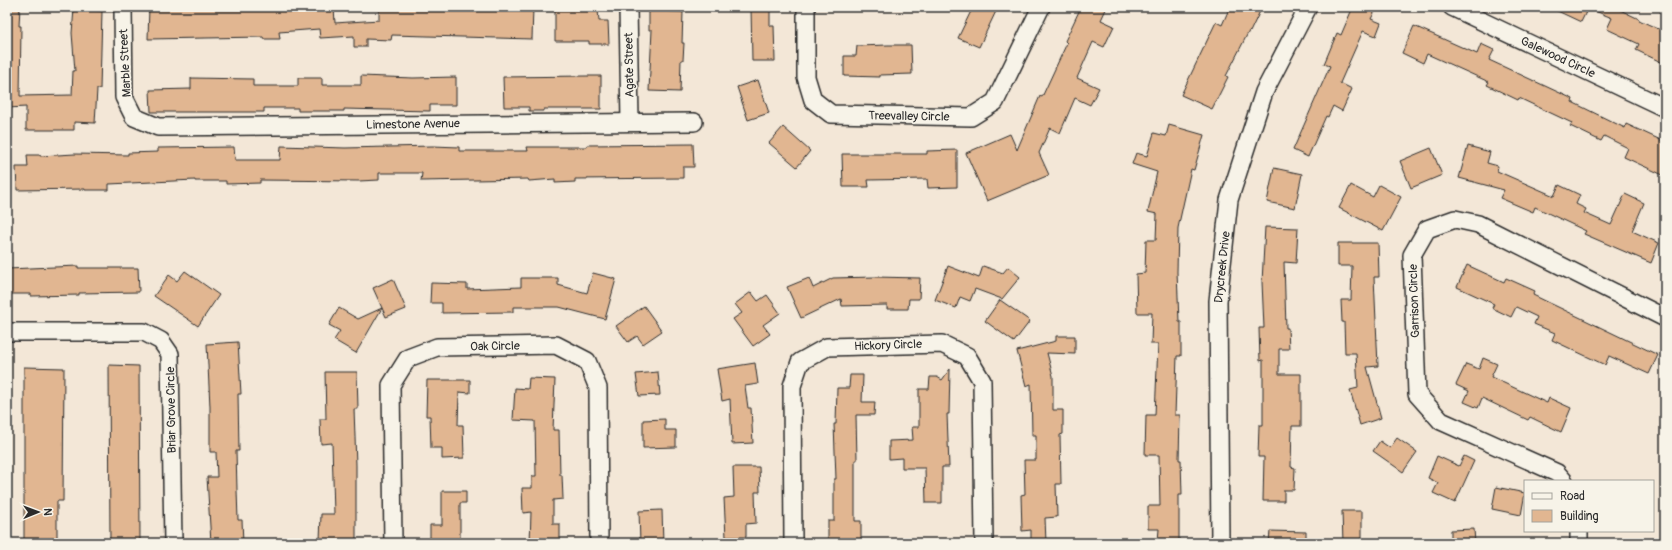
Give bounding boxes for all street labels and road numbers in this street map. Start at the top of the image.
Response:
street label: Marble Street [116,28,135,97]
street label: Agate Street [621,32,638,98]
street label: Galewood Circle [1518,34,1597,81]
street label: Treevalley Circle [868,108,950,125]
street label: Limestone Avenue [366,116,460,133]
street label: Drycreek Drive [1211,230,1234,304]
street label: Garrison Circle [1406,264,1423,338]
street label: Hickory Circle [854,337,922,354]
street label: Oak Circle [470,339,520,354]
street label: Briar Grove Circle [163,366,180,453]

